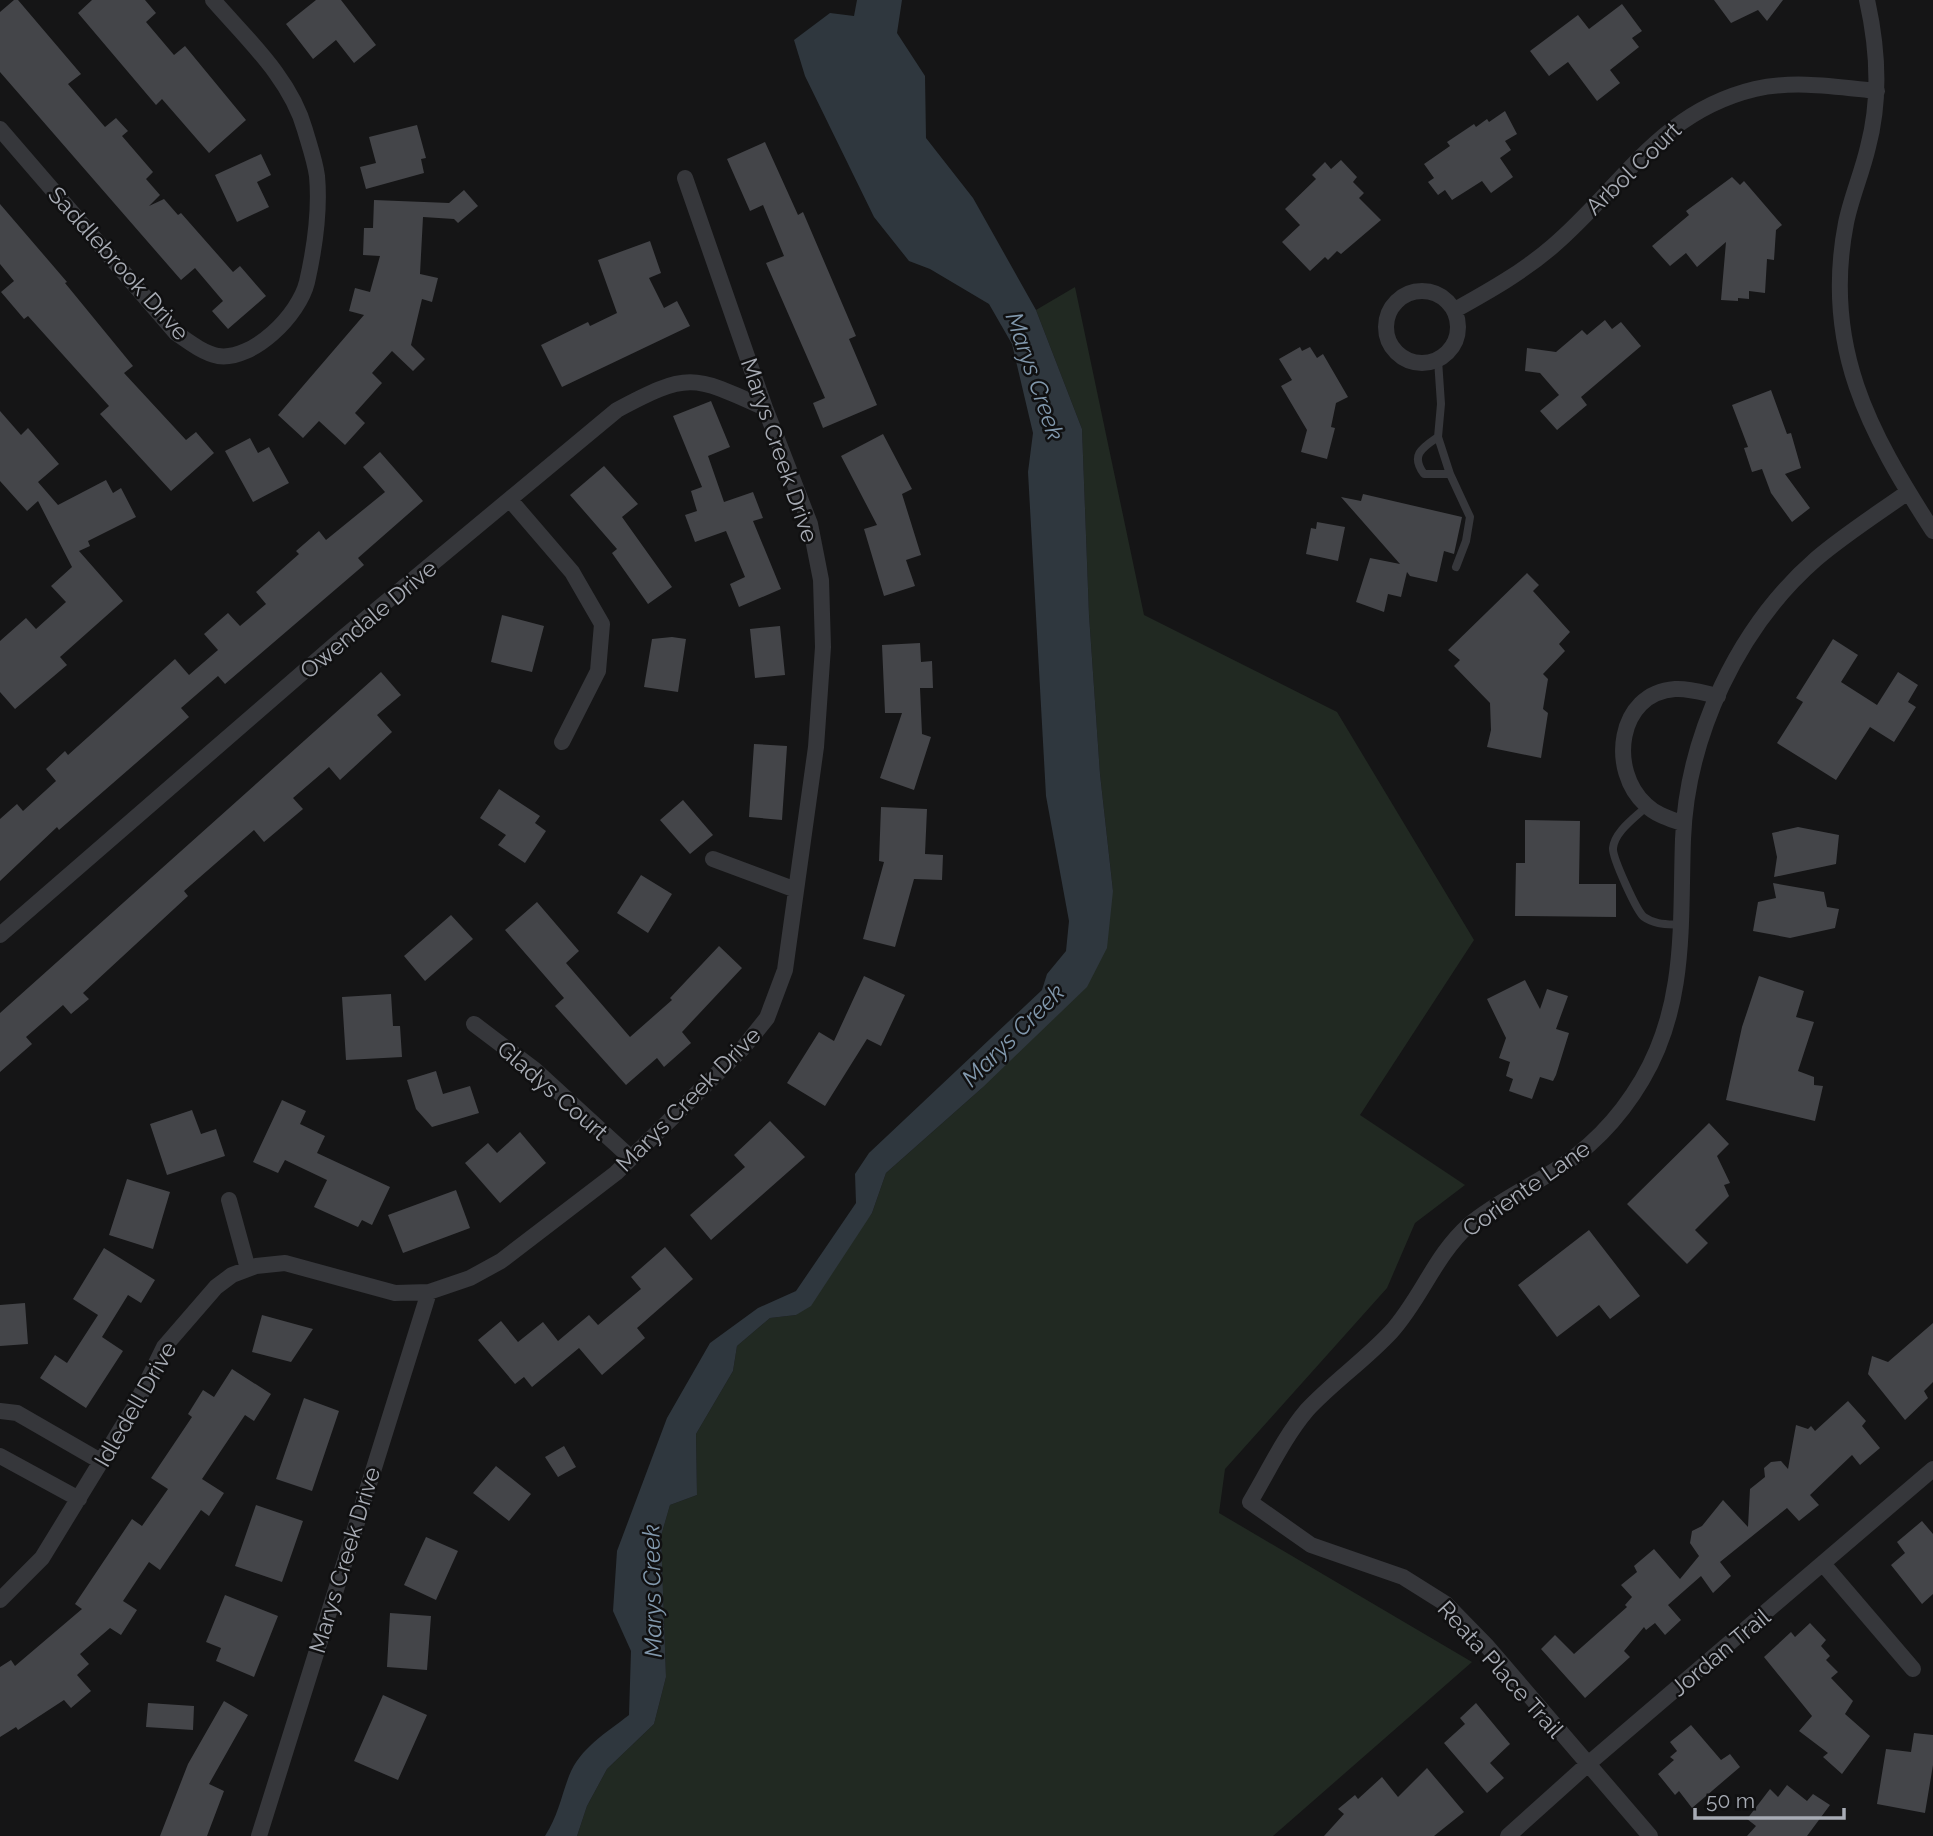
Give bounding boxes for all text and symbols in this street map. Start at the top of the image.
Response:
street label: Arbol Court [1580,116,1686,220]
street label: Saddlebrook Drive [43,181,195,345]
water label: Marys Creek [1000,308,1070,444]
street label: Marys Creek Drive [736,354,824,546]
street label: Owendale Drive [294,554,442,684]
water label: Marys Creek [956,977,1071,1092]
street label: Marys Creek Drive [610,1021,766,1177]
street label: Gladys Court [492,1035,614,1146]
street label: Coriente Lane [1457,1134,1595,1242]
street label: Idledell Drive [88,1337,182,1471]
street label: Marys Creek Drive [303,1464,385,1656]
water label: Marys Creek [636,1524,668,1658]
street label: Reata Place Trail [1432,1595,1570,1744]
street label: Jordan Trail [1665,1602,1776,1701]
scale bar [1695,1776,1844,1820]
text: 50 m [1706,1788,1755,1813]

